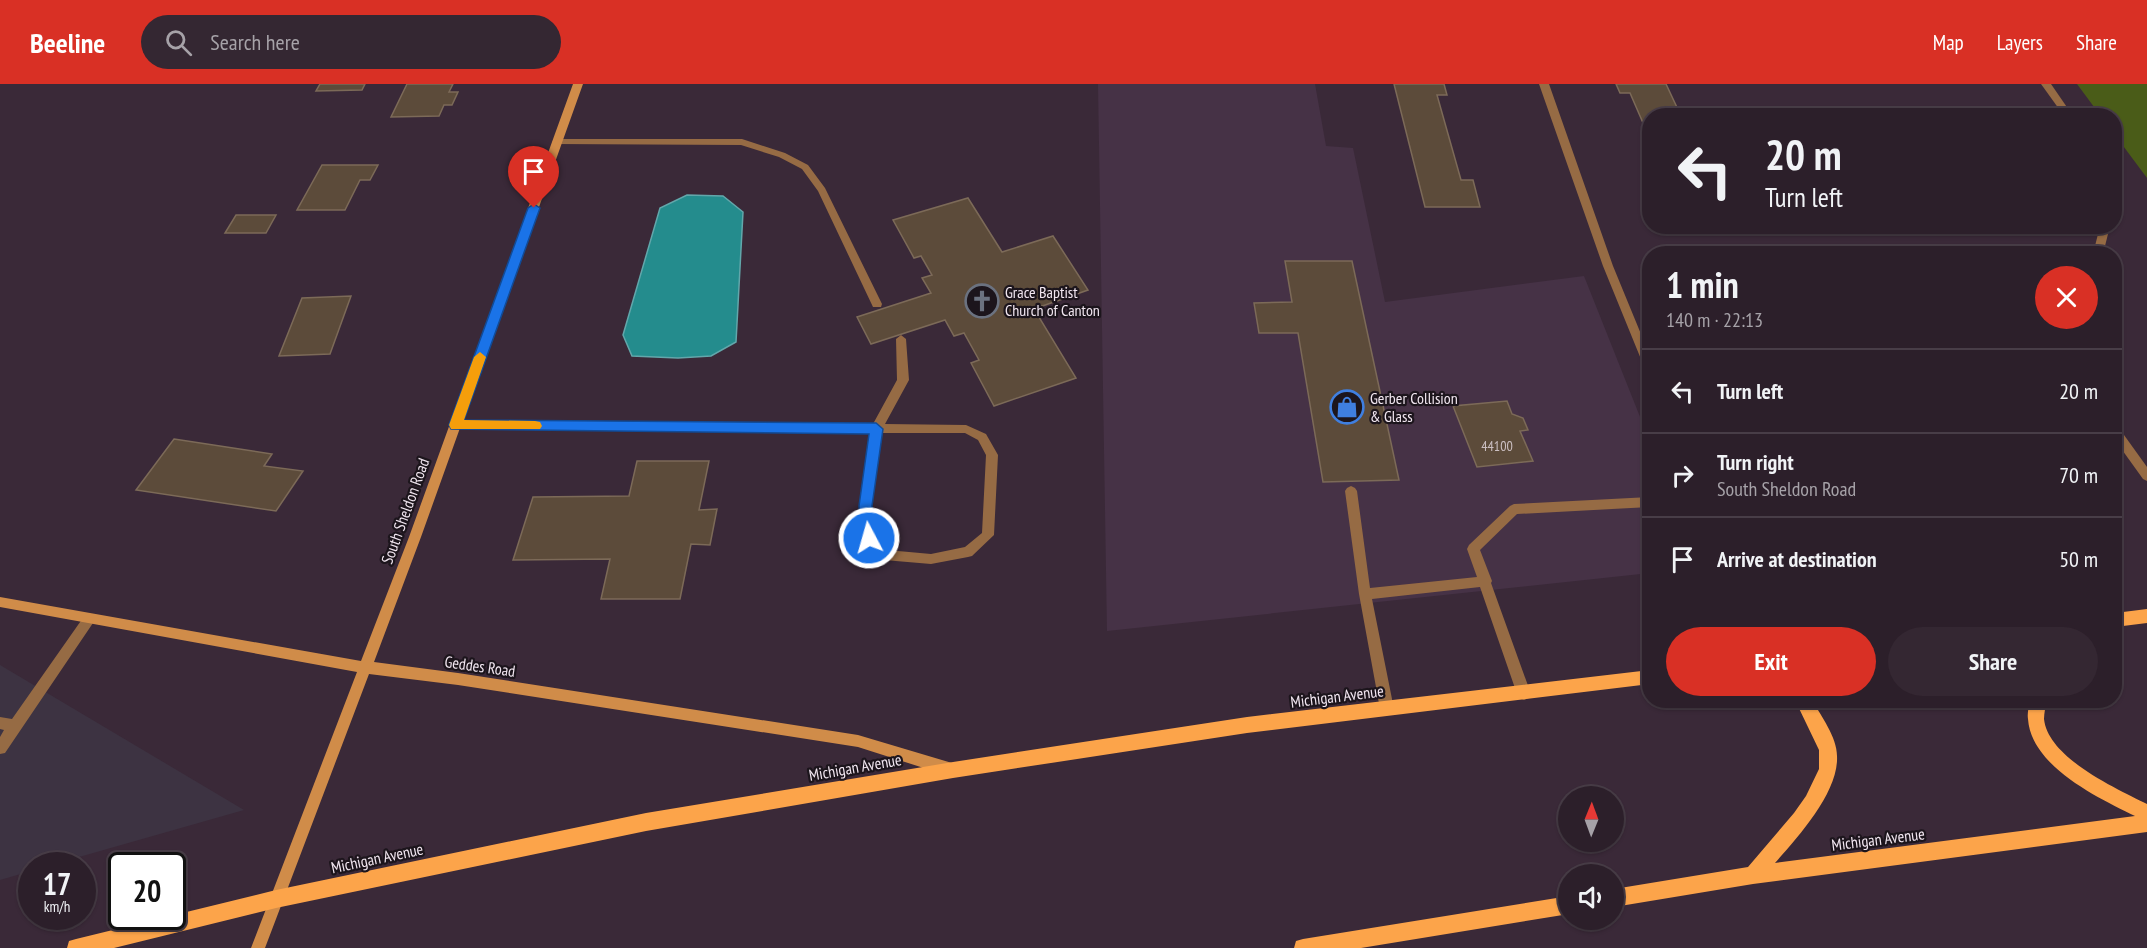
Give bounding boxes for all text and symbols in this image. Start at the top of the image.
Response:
search box [141,15,561,69]
text: Beeline [30,24,105,61]
icon: search [162,26,195,59]
text: Search here [210,28,300,56]
text: Map [1933,29,1964,56]
text: Layers [1997,29,2043,56]
text: Share [2076,29,2117,56]
text: 20 m [1765,127,1842,182]
icon: left [1666,132,1744,210]
pin [508,146,559,208]
icon: arrive [517,155,550,188]
text: Turn left [1765,180,1843,214]
text: 1 min [1666,261,1739,308]
button: close [2035,266,2098,329]
place label: Grace Baptist Church of Canton [1005,282,1100,320]
church icon: Grace Baptist Church of Canton [964,283,1000,319]
text: 140 m · 22:13 [1666,307,1763,333]
icon: left [1666,375,1699,408]
text: Turn left [1717,377,1783,405]
text: 20 m [2059,377,2098,405]
place label: Gerber Collision & Glass [1370,388,1458,426]
shop icon: Gerber Collision & Glass [1329,389,1365,425]
house number: 44100 [1481,437,1513,455]
text: Turn right [1717,448,1794,476]
street label: South Sheldon Road [377,455,433,567]
icon: right [1666,459,1699,492]
text: 70 m [2059,461,2098,489]
text: South Sheldon Road [1717,476,1856,502]
position arrow [837,506,901,570]
icon: arrive [1666,543,1699,576]
text: Arrive at destination [1717,545,1877,573]
text: 50 m [2059,545,2098,573]
button: Exit [1666,627,1876,696]
button: Share [1888,627,2098,696]
street label: Geddes Road [443,651,517,681]
street label: Michigan Avenue [1289,680,1385,712]
street label: Michigan Avenue [807,749,903,785]
north arrow [1558,786,1624,852]
map controls [1558,786,1624,930]
street label: Michigan Avenue [1830,823,1926,855]
street label: Michigan Avenue [329,838,425,878]
speed limit sign: 20 [108,852,186,930]
text: 17 [43,864,71,903]
button: sound [1558,864,1624,930]
text: km/h [44,897,70,916]

